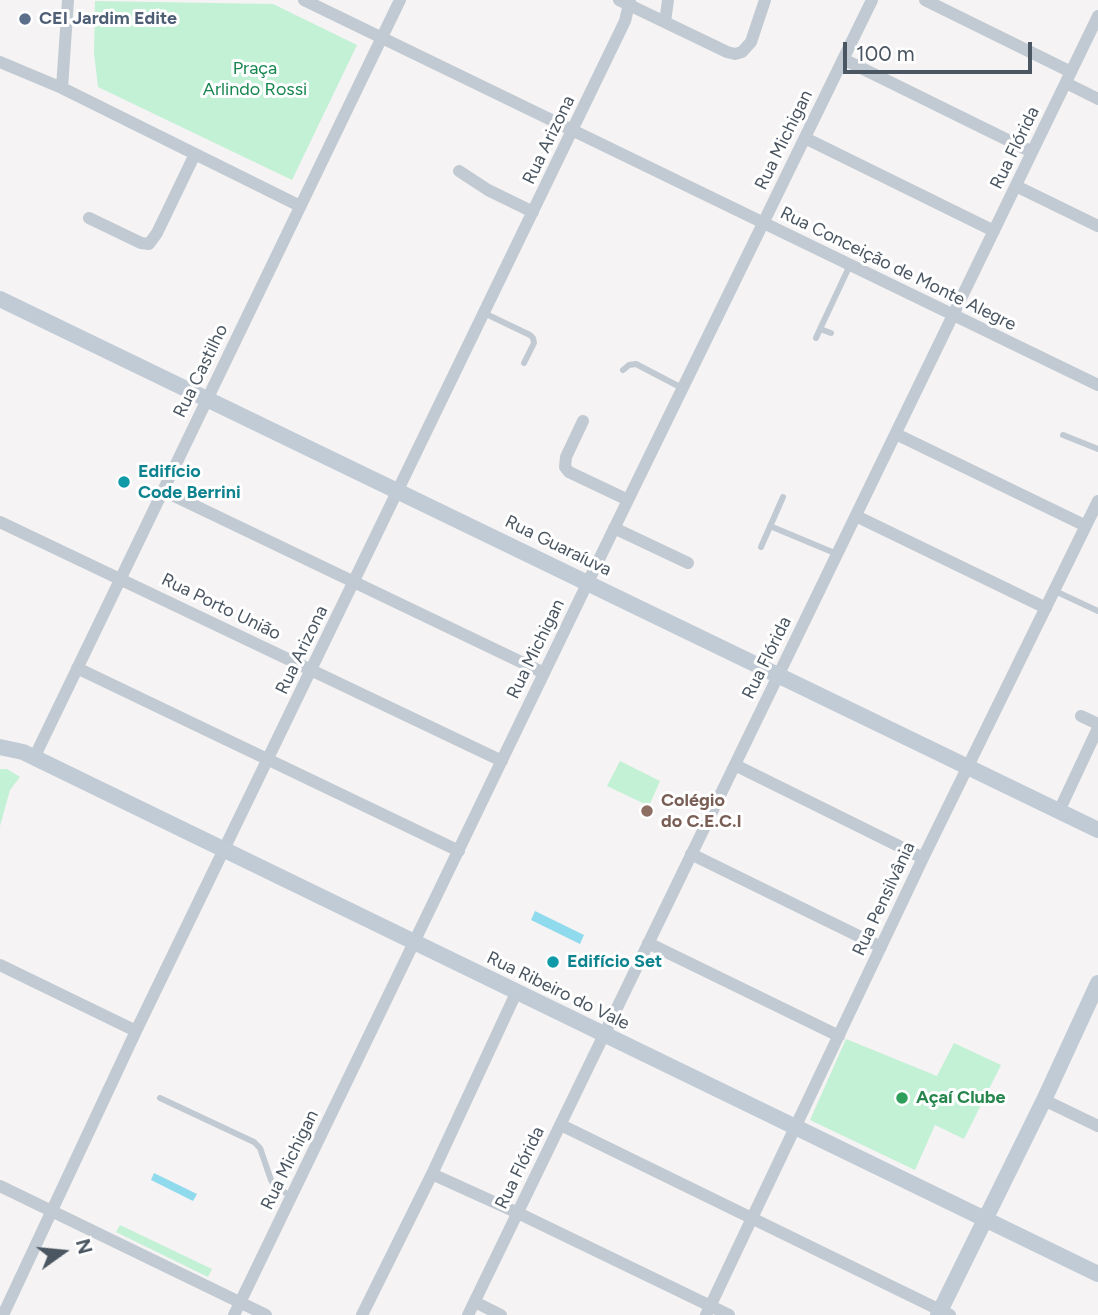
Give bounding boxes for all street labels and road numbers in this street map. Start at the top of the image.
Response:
street label: Rua Michigan [751,87,817,193]
street label: Rua Arizona [518,92,580,188]
street label: Rua Flórida [986,103,1044,193]
street label: Rua Conceição de Monte Alegre [776,202,1020,336]
street label: Rua Castilho [169,321,233,421]
street label: Rua Guaraíuva [501,511,615,581]
street label: Rua Porto União [158,569,284,645]
street label: Rua Michigan [503,596,569,702]
street label: Rua Arizona [271,602,333,698]
street label: Rua Flórida [738,613,796,703]
street label: Rua Pensilvânia [848,839,920,959]
street label: Rua Ribeiro do Vale [483,947,633,1035]
street label: Rua Michigan [257,1107,323,1213]
street label: Rua Flórida [491,1123,549,1213]

